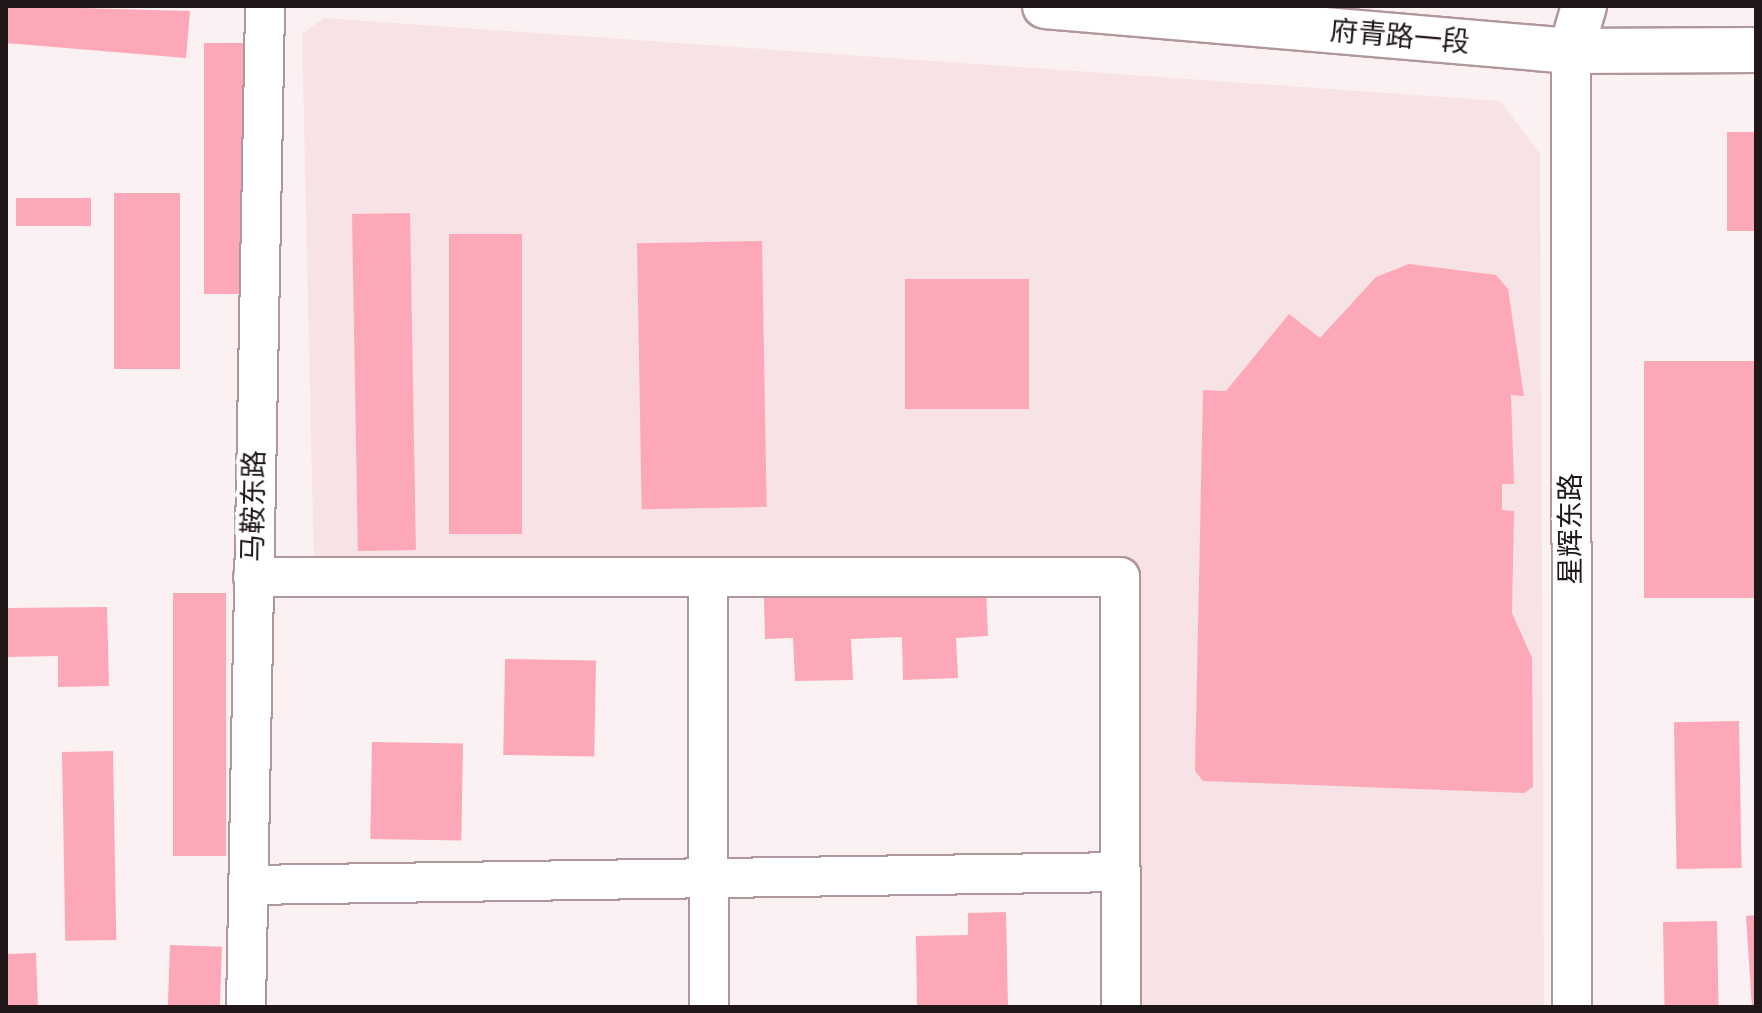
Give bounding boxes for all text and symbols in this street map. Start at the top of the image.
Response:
street label: 府青路一段 [1329,14,1471,60]
street label: 马鞍东路 [236,450,272,562]
street label: 星辉东路 [1554,473,1588,585]

